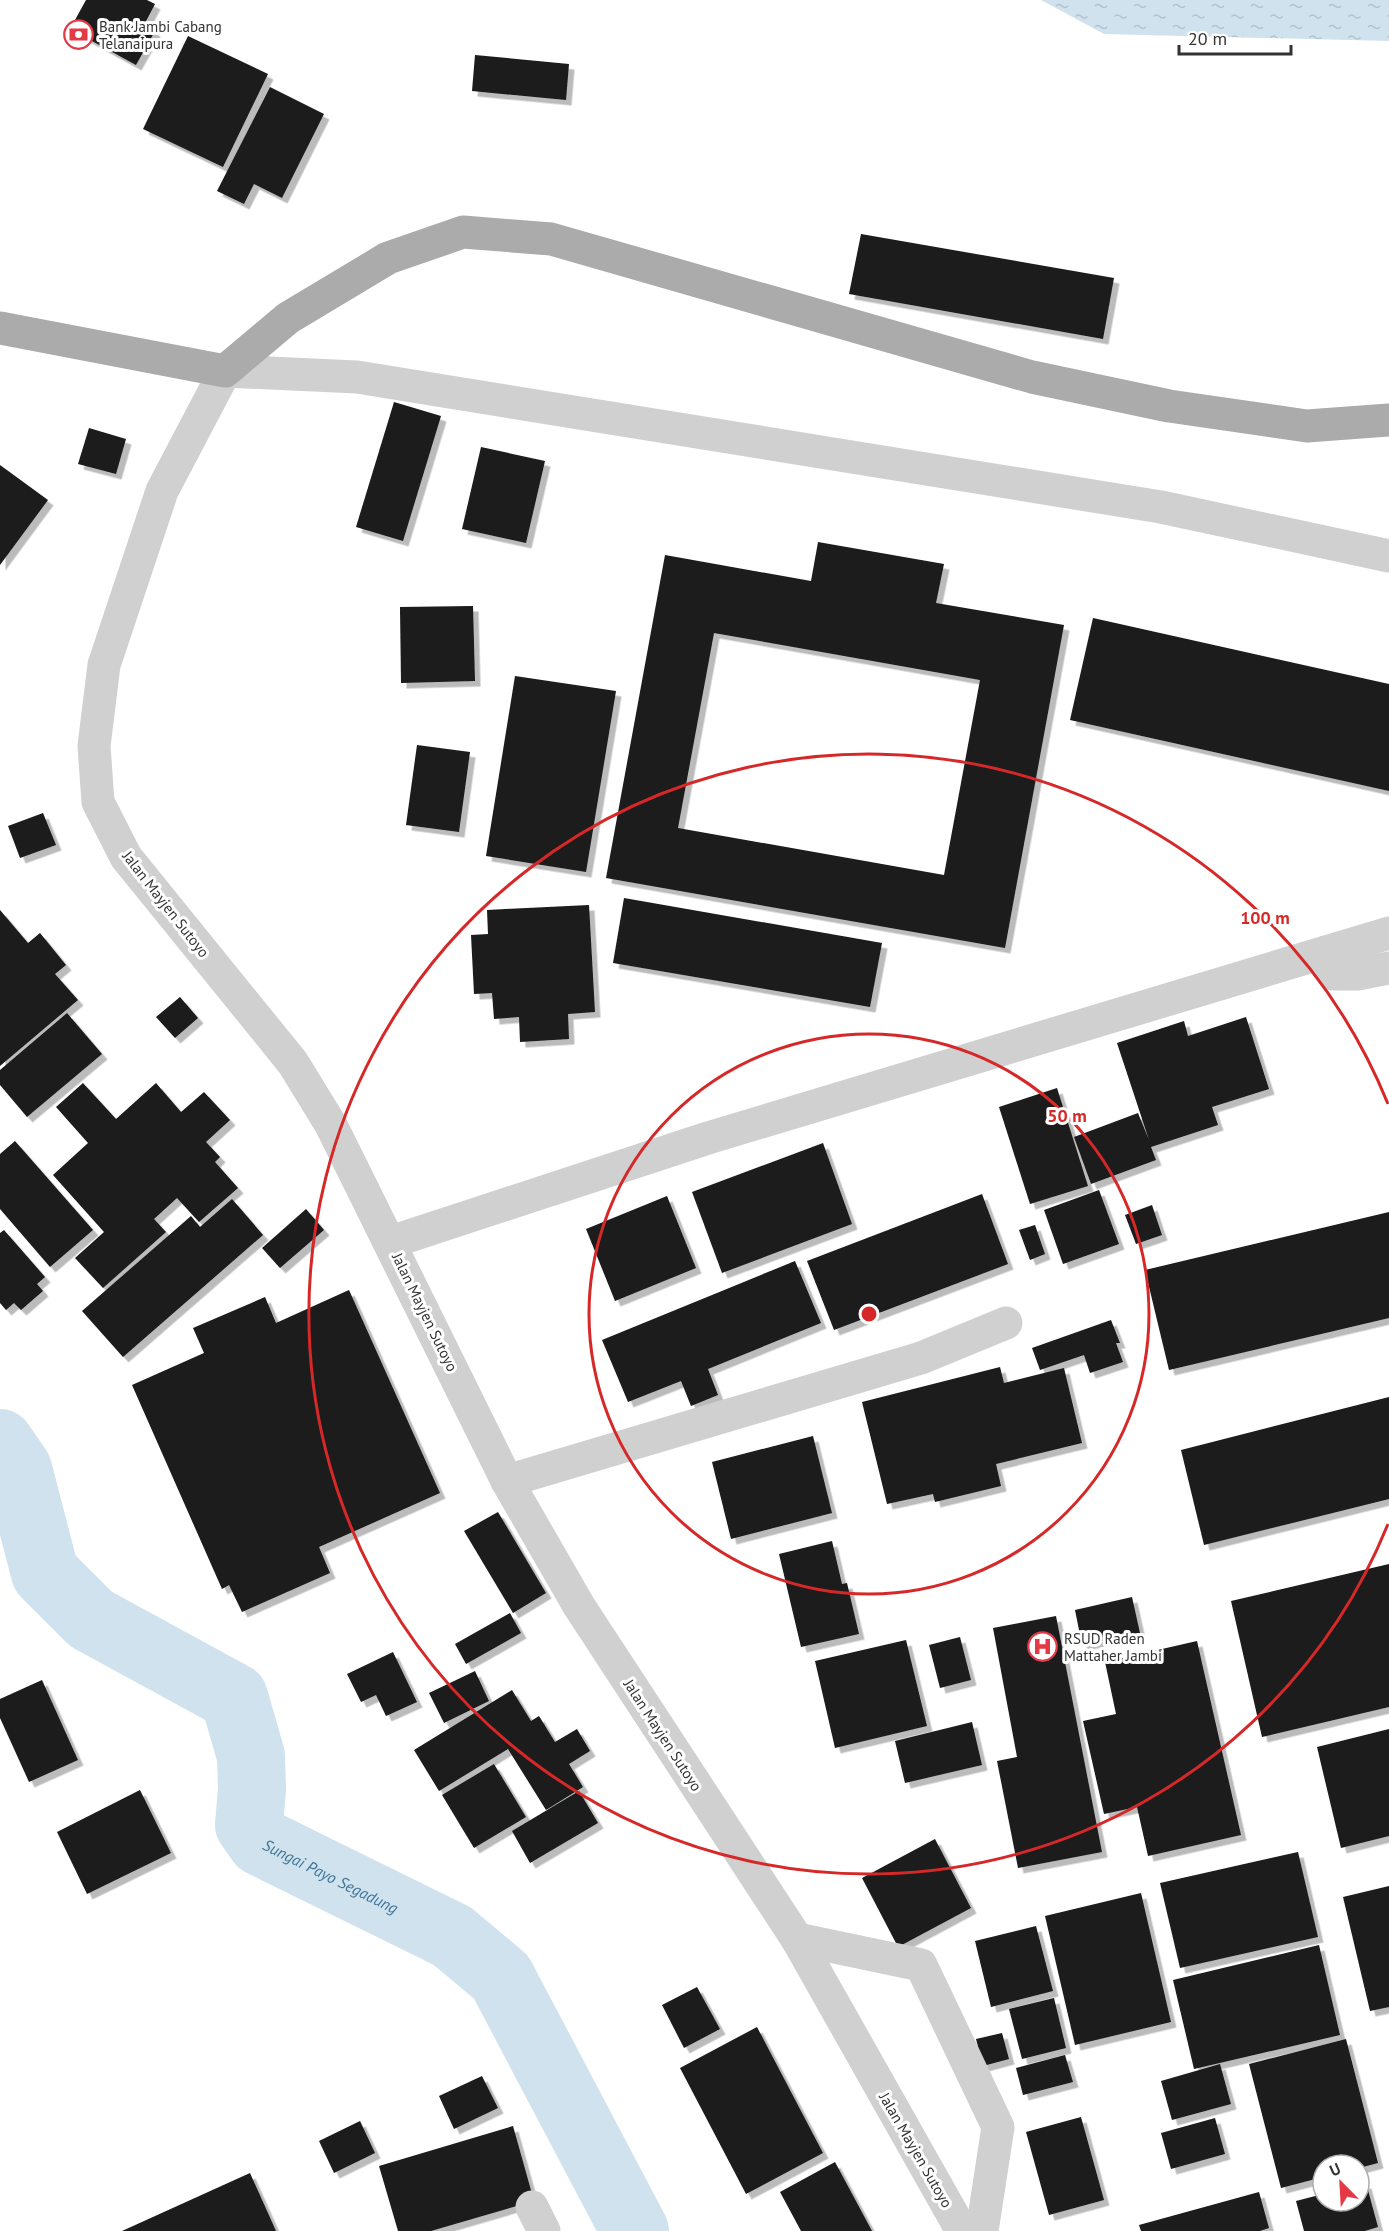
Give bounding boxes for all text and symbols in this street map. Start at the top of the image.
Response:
place label: Bank Jambi Cabang Telanaipura [99,17,222,53]
scale bar [1179,18,1292,56]
bank icon: Bank Jambi Cabang Telanaipura [62,19,94,51]
text: 20 m [1188,27,1227,50]
street label: Jalan Mayjen Sutoyo [118,846,213,961]
text: 100 m [1240,906,1290,929]
text: 50 m [1047,1104,1087,1127]
street label: Jalan Mayjen Sutoyo [388,1249,462,1374]
centre of rings [859,1304,879,1324]
place label: RSUD Raden Mattaher Jambi [1064,1629,1162,1665]
hospital icon: RSUD Raden Mattaher Jambi [1027,1631,1059,1663]
street label: Jalan Mayjen Sutoyo [619,1675,706,1795]
water label: Sungai Payo Segadung [260,1835,402,1918]
street label: Jalan Mayjen Sutoyo [875,2088,957,2211]
north arrow [1311,2153,1371,2213]
text: U [1326,2158,1344,2180]

